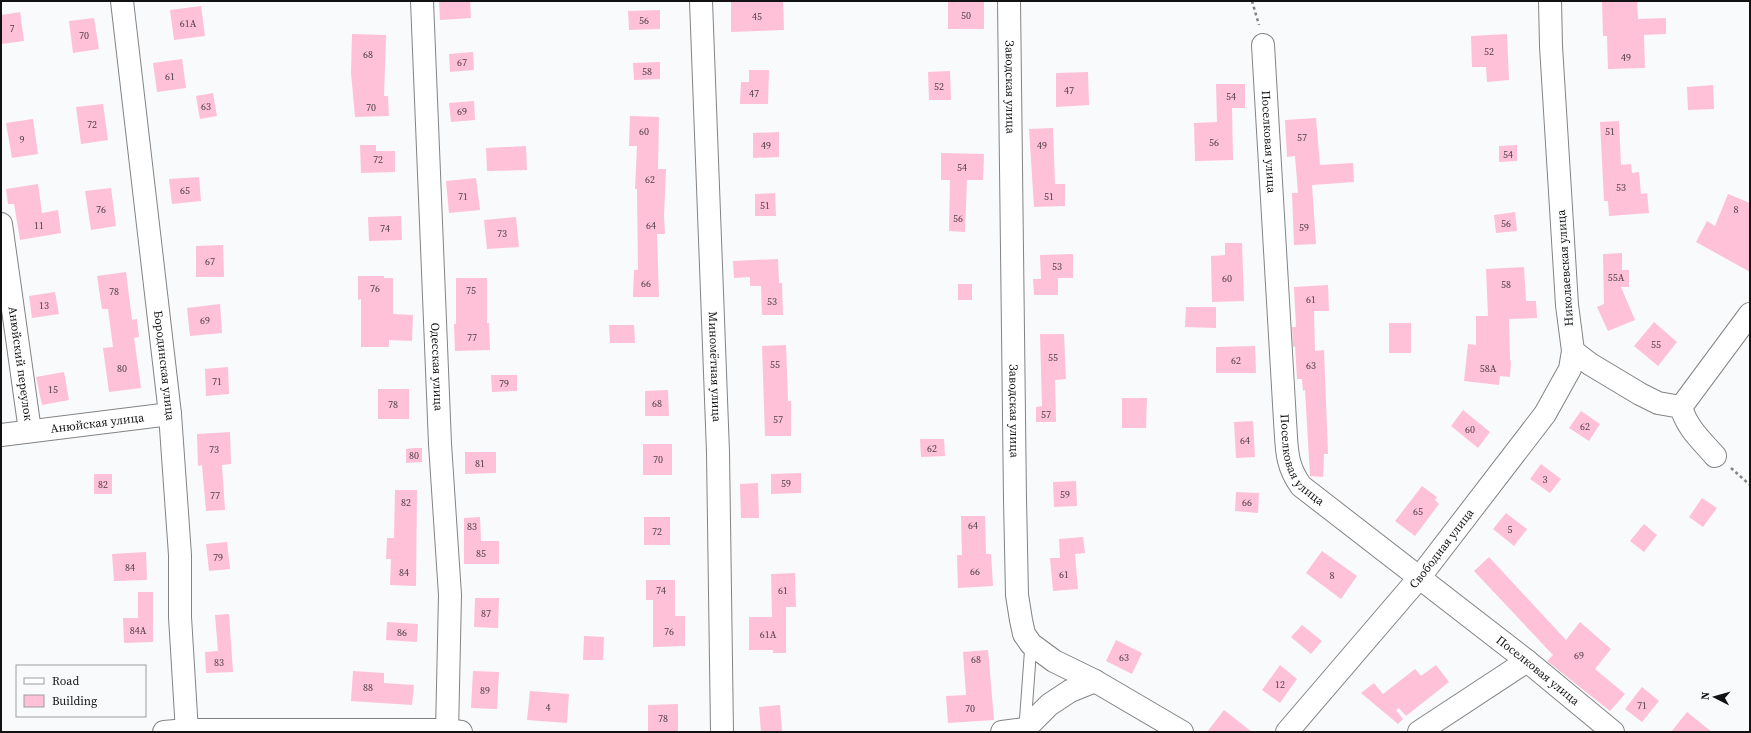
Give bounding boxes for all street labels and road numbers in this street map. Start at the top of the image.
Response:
street label: Заводская улица [1001,40,1019,135]
street label: Поселковая улица [1258,90,1280,194]
street label: Николаевская улица [1553,208,1577,327]
street label: Анюйский переулок [5,305,37,422]
street label: Бородинская улица [150,310,179,422]
street label: Миномётная улица [705,311,725,423]
street label: Одесская улица [427,322,447,412]
street label: Заводская улица [1005,364,1023,459]
street label: Анюйская улица [50,409,146,437]
street label: Поселковая улица [1277,414,1328,510]
street label: Свободная улица [1406,505,1478,592]
street label: Поселковая улица [1493,632,1583,710]

